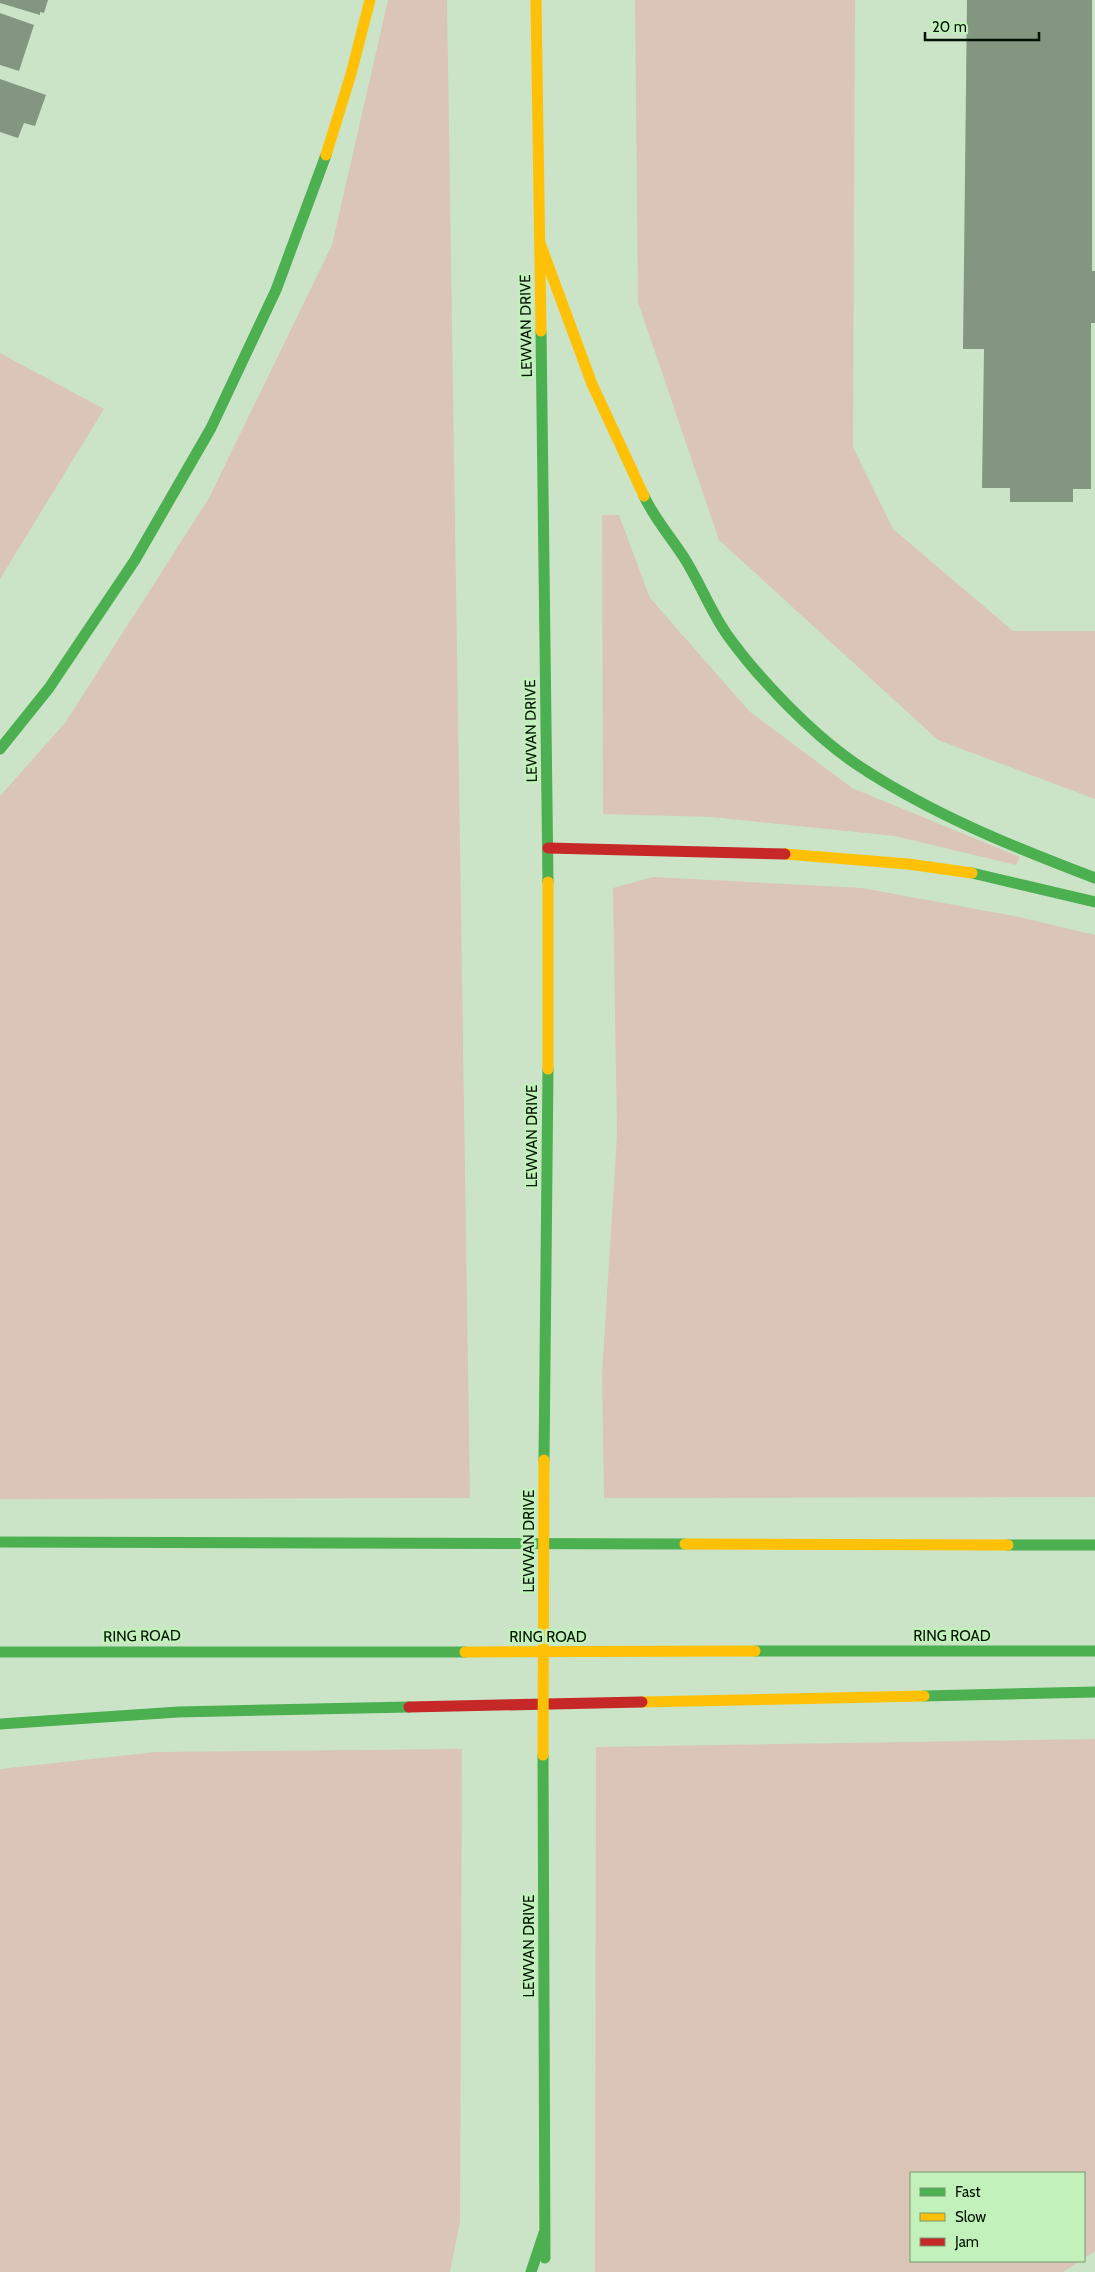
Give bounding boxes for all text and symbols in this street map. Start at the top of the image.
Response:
scale bar [925,10,1039,42]
text: 20 m [932,18,967,36]
street label: LEWVAN DRIVE [516,274,536,378]
street label: LEWVAN DRIVE [521,679,541,783]
street label: LEWVAN DRIVE [523,1085,541,1187]
street label: LEWVAN DRIVE [520,1490,538,1592]
street label: RING ROAD [103,1626,181,1646]
street label: RING ROAD [913,1627,991,1645]
street label: RING ROAD [509,1628,587,1646]
street label: LEWVAN DRIVE [520,1895,538,1997]
legend [910,2172,1085,2262]
text: Fast [955,2183,980,2201]
text: Slow [955,2208,986,2226]
text: Jam [954,2233,979,2251]

